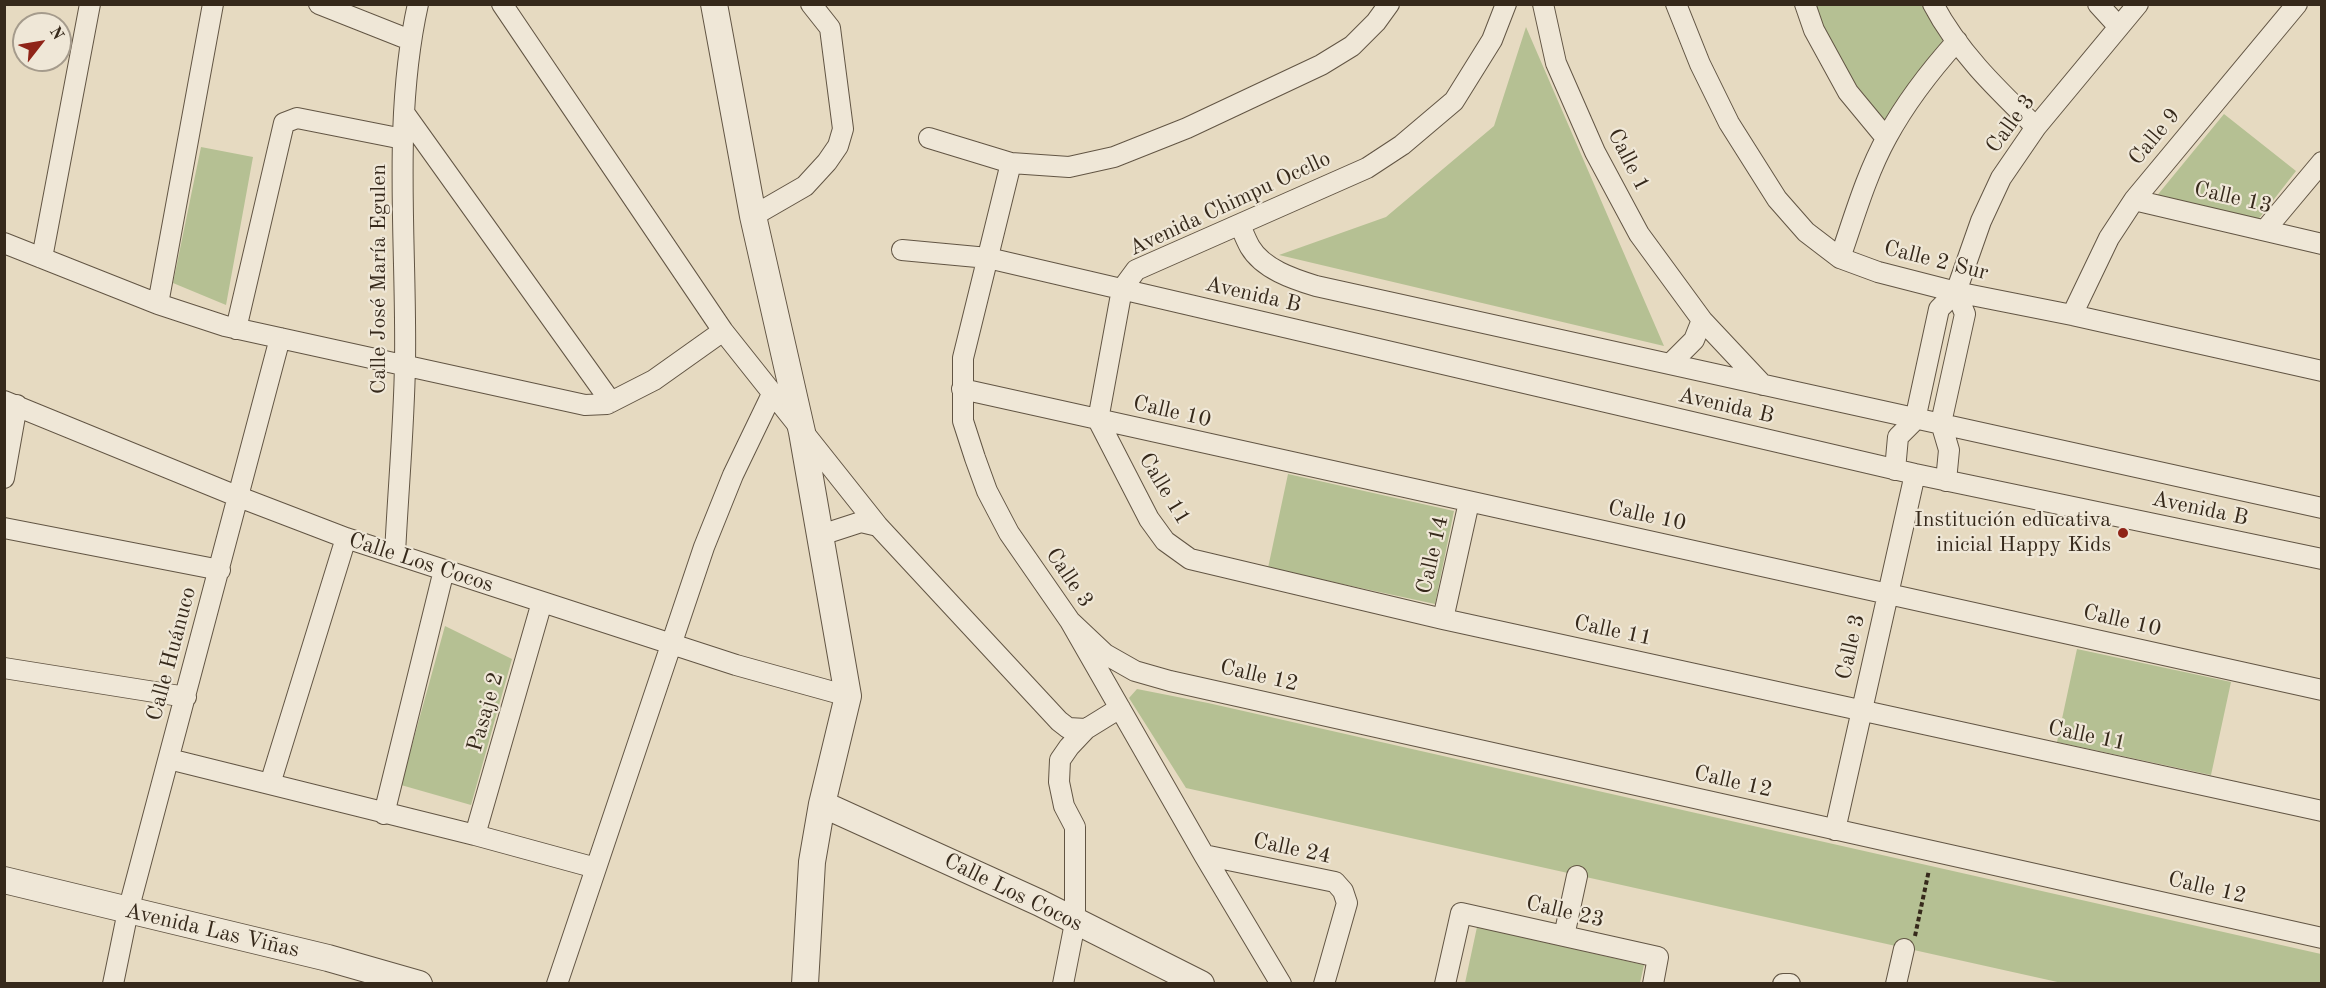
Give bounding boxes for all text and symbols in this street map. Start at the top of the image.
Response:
north arrow [12,12,72,72]
text: N [46,24,66,43]
street label: Calle 3 [1981,89,2041,159]
street label: Calle 9 [2124,103,2186,171]
street label: Calle 1 [1601,124,1655,196]
street label: Avenida Chimpu Occllo [1125,146,1335,262]
street label: Calle José María Egulen [366,164,392,394]
street label: Calle 13 [2191,176,2275,220]
street label: Calle 2 Sur [1881,235,1991,287]
street label: Avenida B [1202,271,1304,319]
street label: Avenida B [1675,382,1777,430]
street label: Calle 10 [1130,390,1214,434]
street label: Calle 11 [1132,448,1196,530]
street label: Avenida B [2150,486,2250,532]
street label: Calle 10 [1605,495,1689,537]
place label: Institución educativa inicial Happy Kids [1914,507,2111,558]
street label: Calle 14 [1411,513,1455,597]
marker: Institución educativa inicial Happy Kids [2116,526,2130,540]
street label: Calle Los Cocos [345,527,497,599]
street label: Calle 3 [1039,543,1099,613]
street label: Calle Huánuco [141,584,203,724]
street label: Calle 10 [2080,599,2164,643]
street label: Calle 11 [1571,610,1655,652]
street label: Calle 3 [1831,612,1871,682]
street label: Calle 12 [1217,654,1301,698]
street label: Pasaje 2 [462,669,510,755]
street label: Calle 11 [2045,715,2129,757]
street label: Calle 12 [1691,760,1775,804]
street label: Calle 24 [1250,828,1334,870]
street label: Calle Los Cocos [939,848,1087,938]
street label: Calle 12 [2165,866,2249,910]
street label: Calle 23 [1523,890,1607,934]
street label: Avenida Las Viñas [122,898,302,964]

